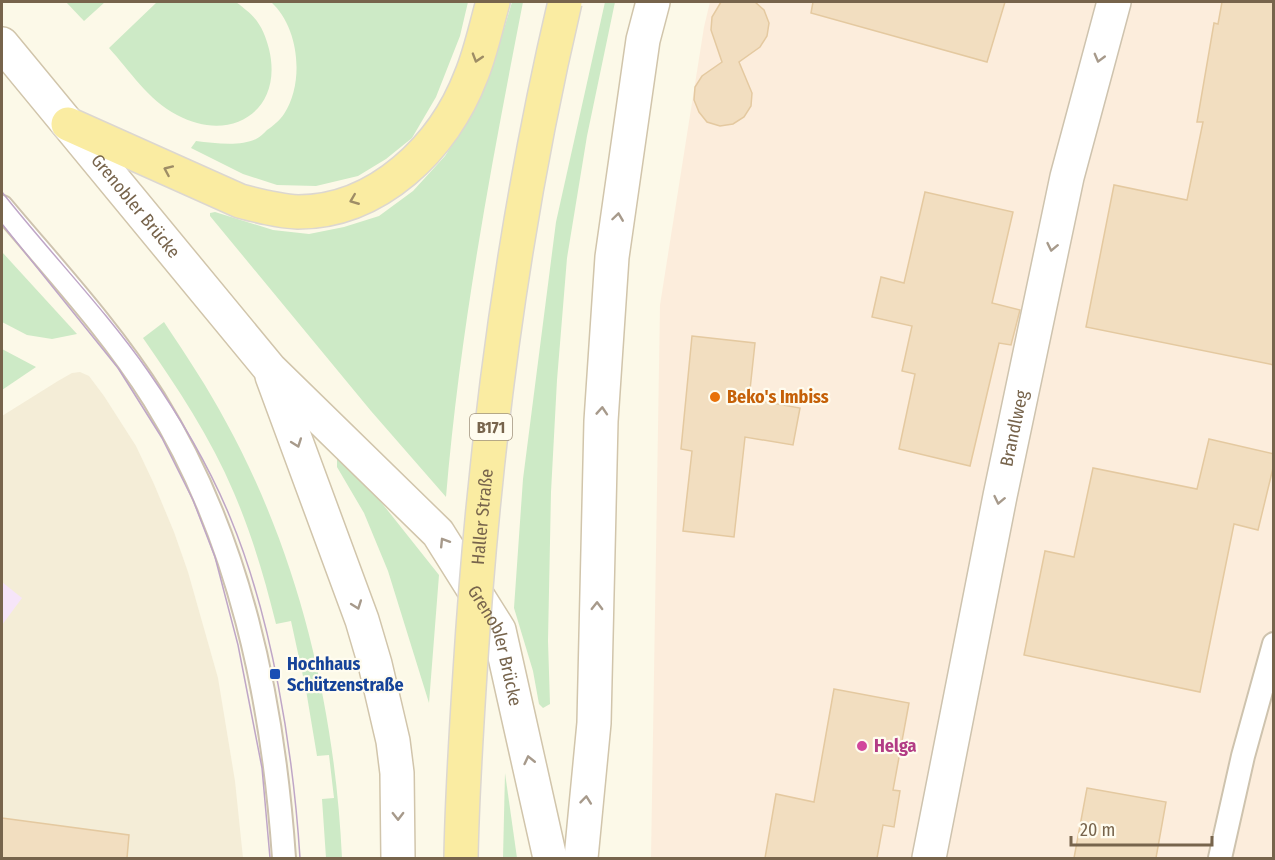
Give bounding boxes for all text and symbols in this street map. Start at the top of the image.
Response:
one-way arrow [472,52,484,63]
one-way arrow [1094,52,1106,63]
street label: Grenobler Brücke [86,150,185,263]
one-way arrow [164,165,175,177]
one-way arrow [349,192,360,205]
one-way arrow [612,212,624,221]
one-way arrow [1047,242,1060,252]
place label: Beko's Imbiss [727,386,829,408]
street label: Brandlweg [995,388,1033,469]
marker: Beko's Imbiss [708,390,722,404]
one-way arrow [595,406,608,415]
road number: B171 [470,414,512,440]
one-way arrow [290,437,303,448]
street label: Haller Straße [467,468,498,566]
one-way arrow [993,495,1006,505]
one-way arrow [440,538,452,548]
street label: Grenobler Brücke [463,581,527,708]
one-way arrow [350,599,362,610]
one-way arrow [590,601,603,610]
place label: Hochhaus Schützenstraße [287,653,404,696]
marker: Hochhaus Schützenstraße [268,667,282,681]
place label: Helga [874,735,916,757]
marker: Helga [855,739,869,753]
one-way arrow [523,756,536,766]
one-way arrow [579,796,592,805]
scale bar [1071,809,1212,847]
one-way arrow [392,811,404,820]
text: 20 m [1080,819,1115,841]

